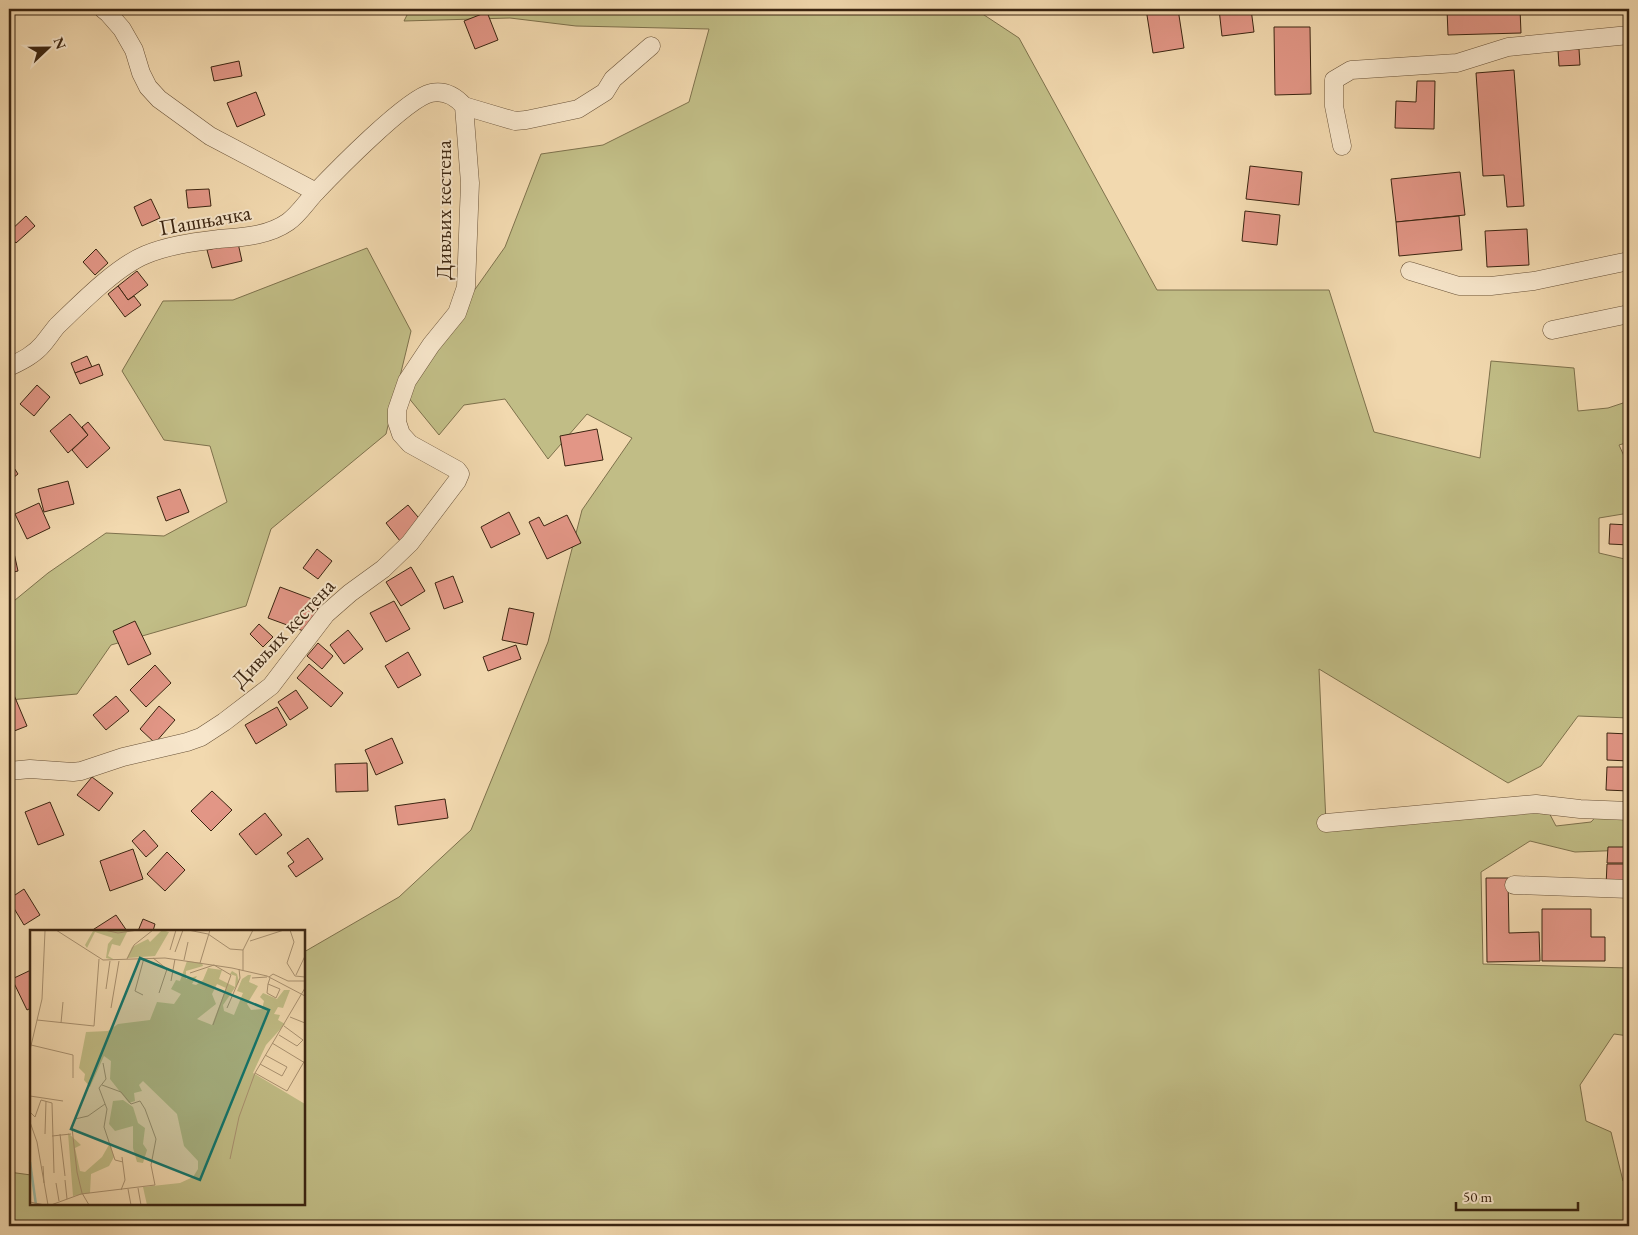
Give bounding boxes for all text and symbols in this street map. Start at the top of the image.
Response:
north arrow [22,22,72,72]
text: N [50,35,71,52]
street label: Дивљих кестена [429,140,458,280]
street label: Пашњачка [157,198,254,242]
street label: Дивљих кестена [225,572,342,694]
inset map [30,930,305,1205]
scale bar [1456,1180,1578,1212]
text: 50 m [1463,1187,1492,1206]

